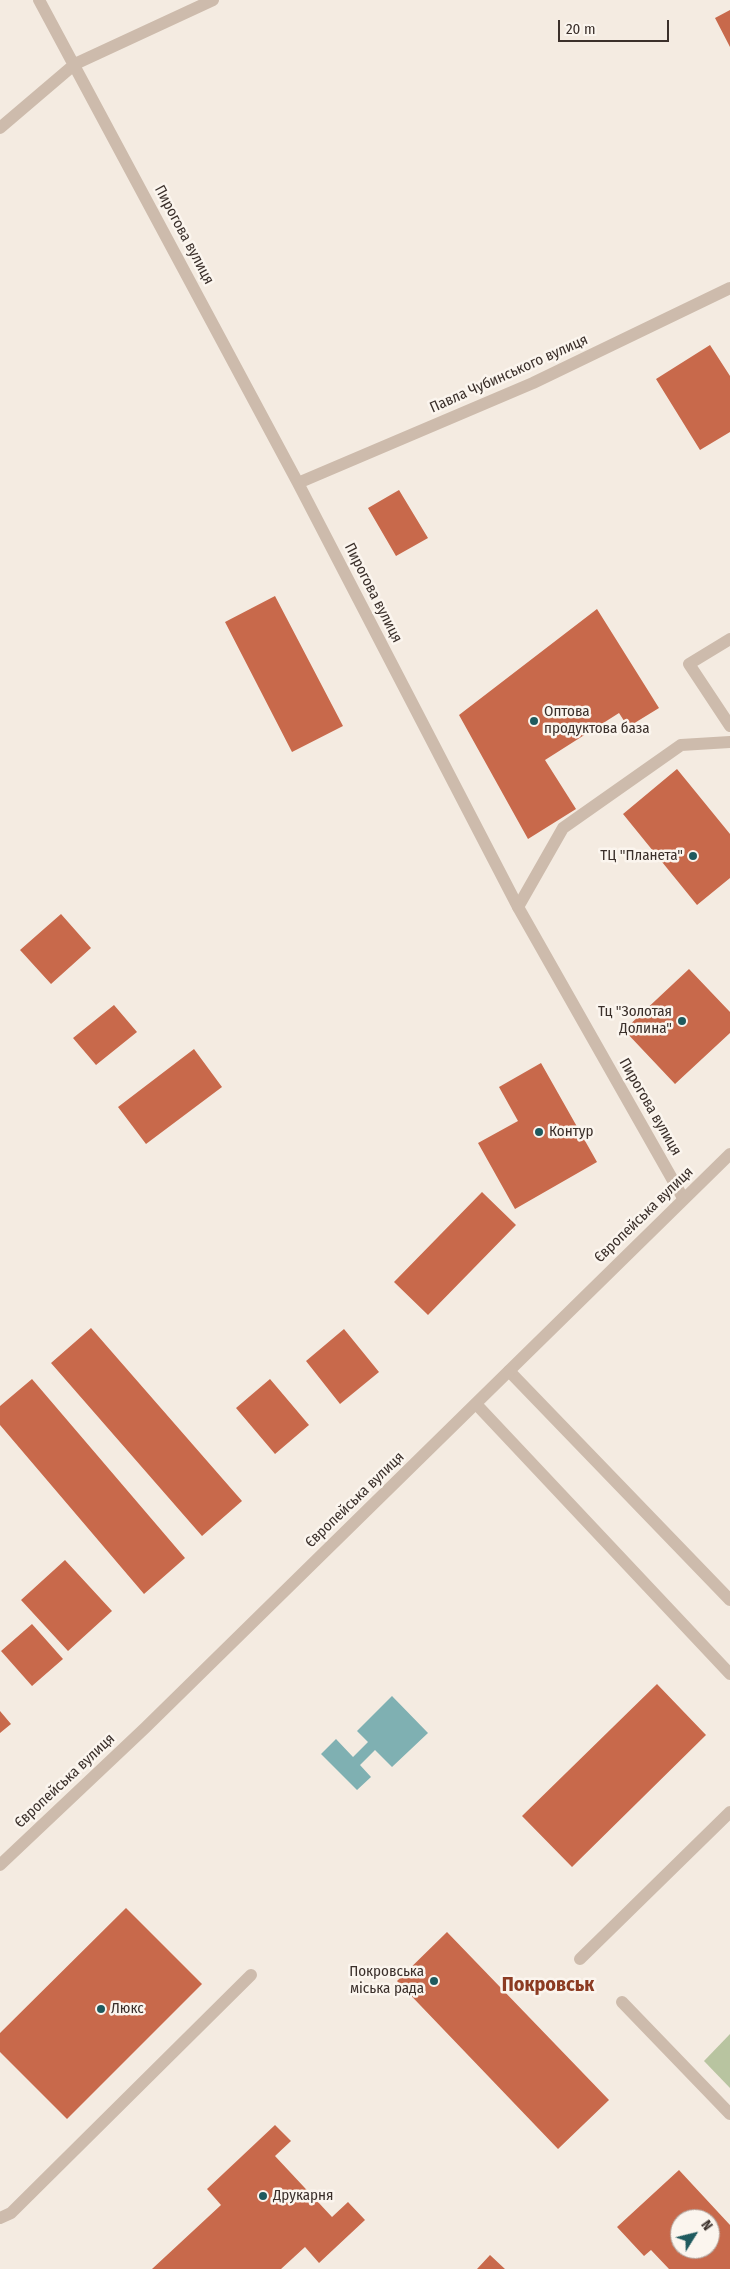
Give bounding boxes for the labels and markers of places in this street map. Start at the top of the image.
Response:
place label: Оптова продуктова база [544,703,650,738]
marker: Оптова продуктова база [528,715,540,727]
place label: ТЦ "Планета" [600,847,683,865]
marker: ТЦ "Планета" [687,850,699,862]
place label: Тц "Золотая Долина" [598,1003,672,1038]
marker: Тц "Золотая Долина" [676,1015,688,1027]
place label: Контур [549,1123,593,1141]
marker: Контур [533,1126,545,1138]
place label: Покровська міська рада [349,1963,424,1998]
marker: Покровська міська рада [428,1975,440,1987]
place label: Люкс [111,2000,144,2018]
marker: Люкс [95,2003,107,2015]
place label: Друкарня [273,2187,334,2205]
marker: Друкарня [257,2190,269,2202]

